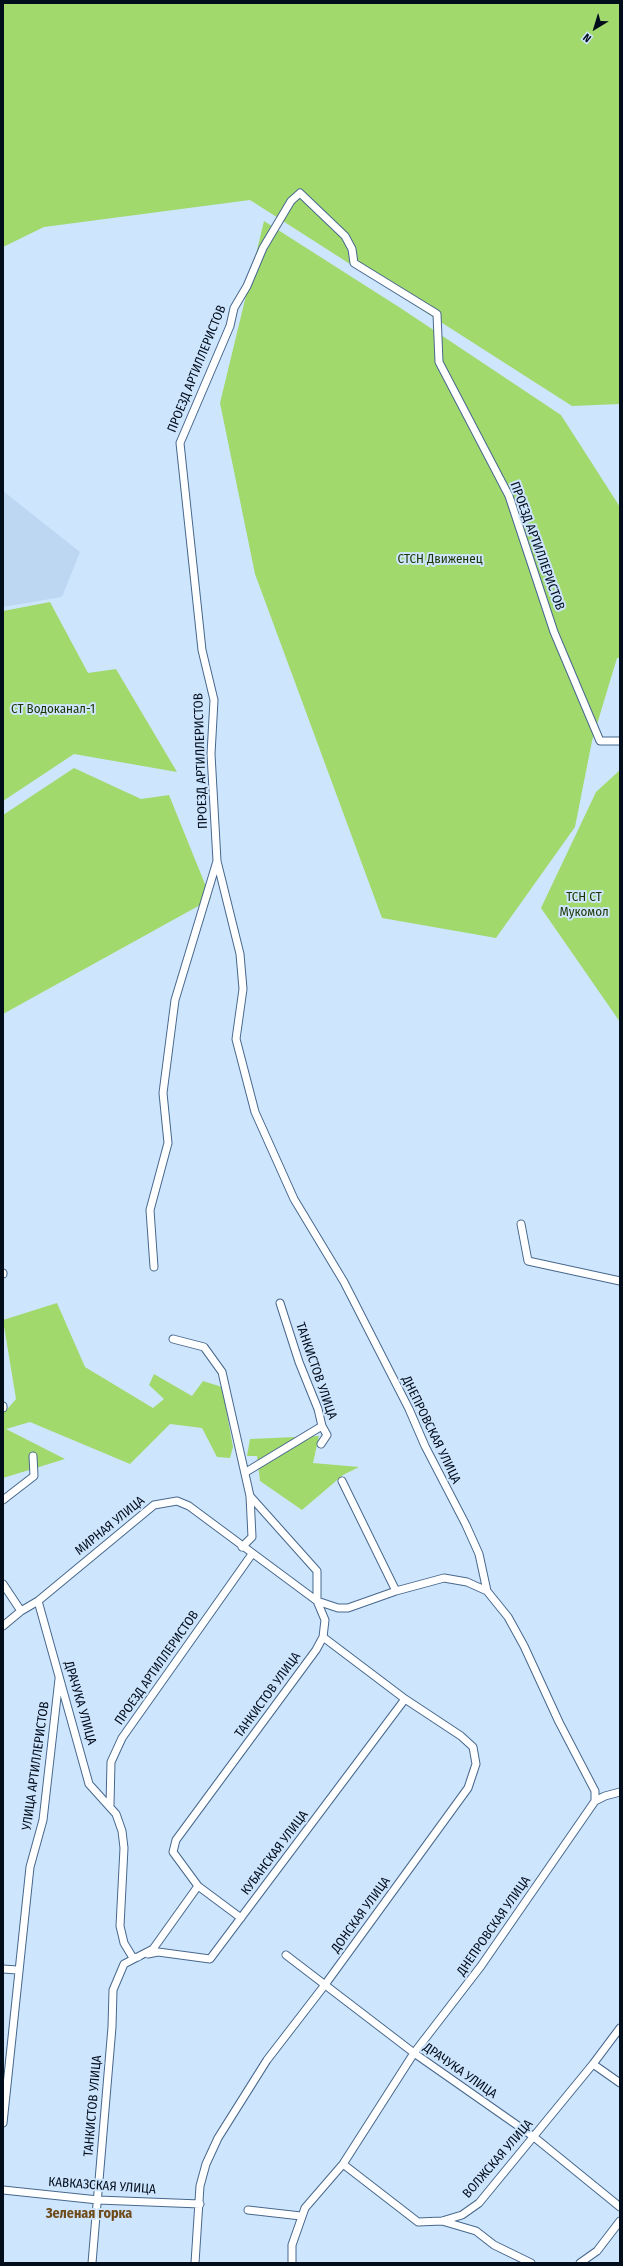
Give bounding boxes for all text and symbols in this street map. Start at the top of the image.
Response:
north arrow [575,8,615,48]
text: N [581,31,594,45]
street label: ПРОЕЗД АРТИЛЛЕРИСТОВ [164,303,230,435]
street label: ПРОЕЗД АРТИЛЛЕРИСТОВ [506,480,568,612]
park label: СТСН Движенец [397,551,483,567]
street label: ПРОЕЗД АРТИЛЛЕРИСТОВ [191,693,211,829]
park label: СТ Водоканал-1 [11,701,95,717]
park label: ТСН СТ Мукомол [559,889,609,920]
street label: ТАНКИСТОВ УЛИЦА [292,1320,340,1422]
street label: ДНЕПРОВСКАЯ УЛИЦА [398,1374,464,1486]
street label: МИРНАЯ УЛИЦА [72,1493,148,1559]
street label: ПРОЕЗД АРТИЛЛЕРИСТОВ [112,1608,202,1728]
street label: ТАНКИСТОВ УЛИЦА [232,1649,304,1741]
street label: ДРАЧУКА УЛИЦА [61,1659,99,1747]
street label: УЛИЦА АРТИЛЛЕРИСТОВ [19,1701,53,1831]
street label: КУБАНСКАЯ УЛИЦА [238,1808,312,1898]
street label: ДНЕПРОВСКАЯ УЛИЦА [454,1873,534,1979]
street label: ДОНСКАЯ УЛИЦА [328,1874,394,1956]
street label: ДРАЧУКА УЛИЦА [420,2040,500,2102]
street label: ТАНКИСТОВ УЛИЦА [81,2055,105,2157]
street label: ВОЛЖСКАЯ УЛИЦА [460,2117,536,2201]
street label: КАВКАЗСКАЯ УЛИЦА [48,2174,156,2198]
district label: Зеленая горка [46,2206,132,2222]

